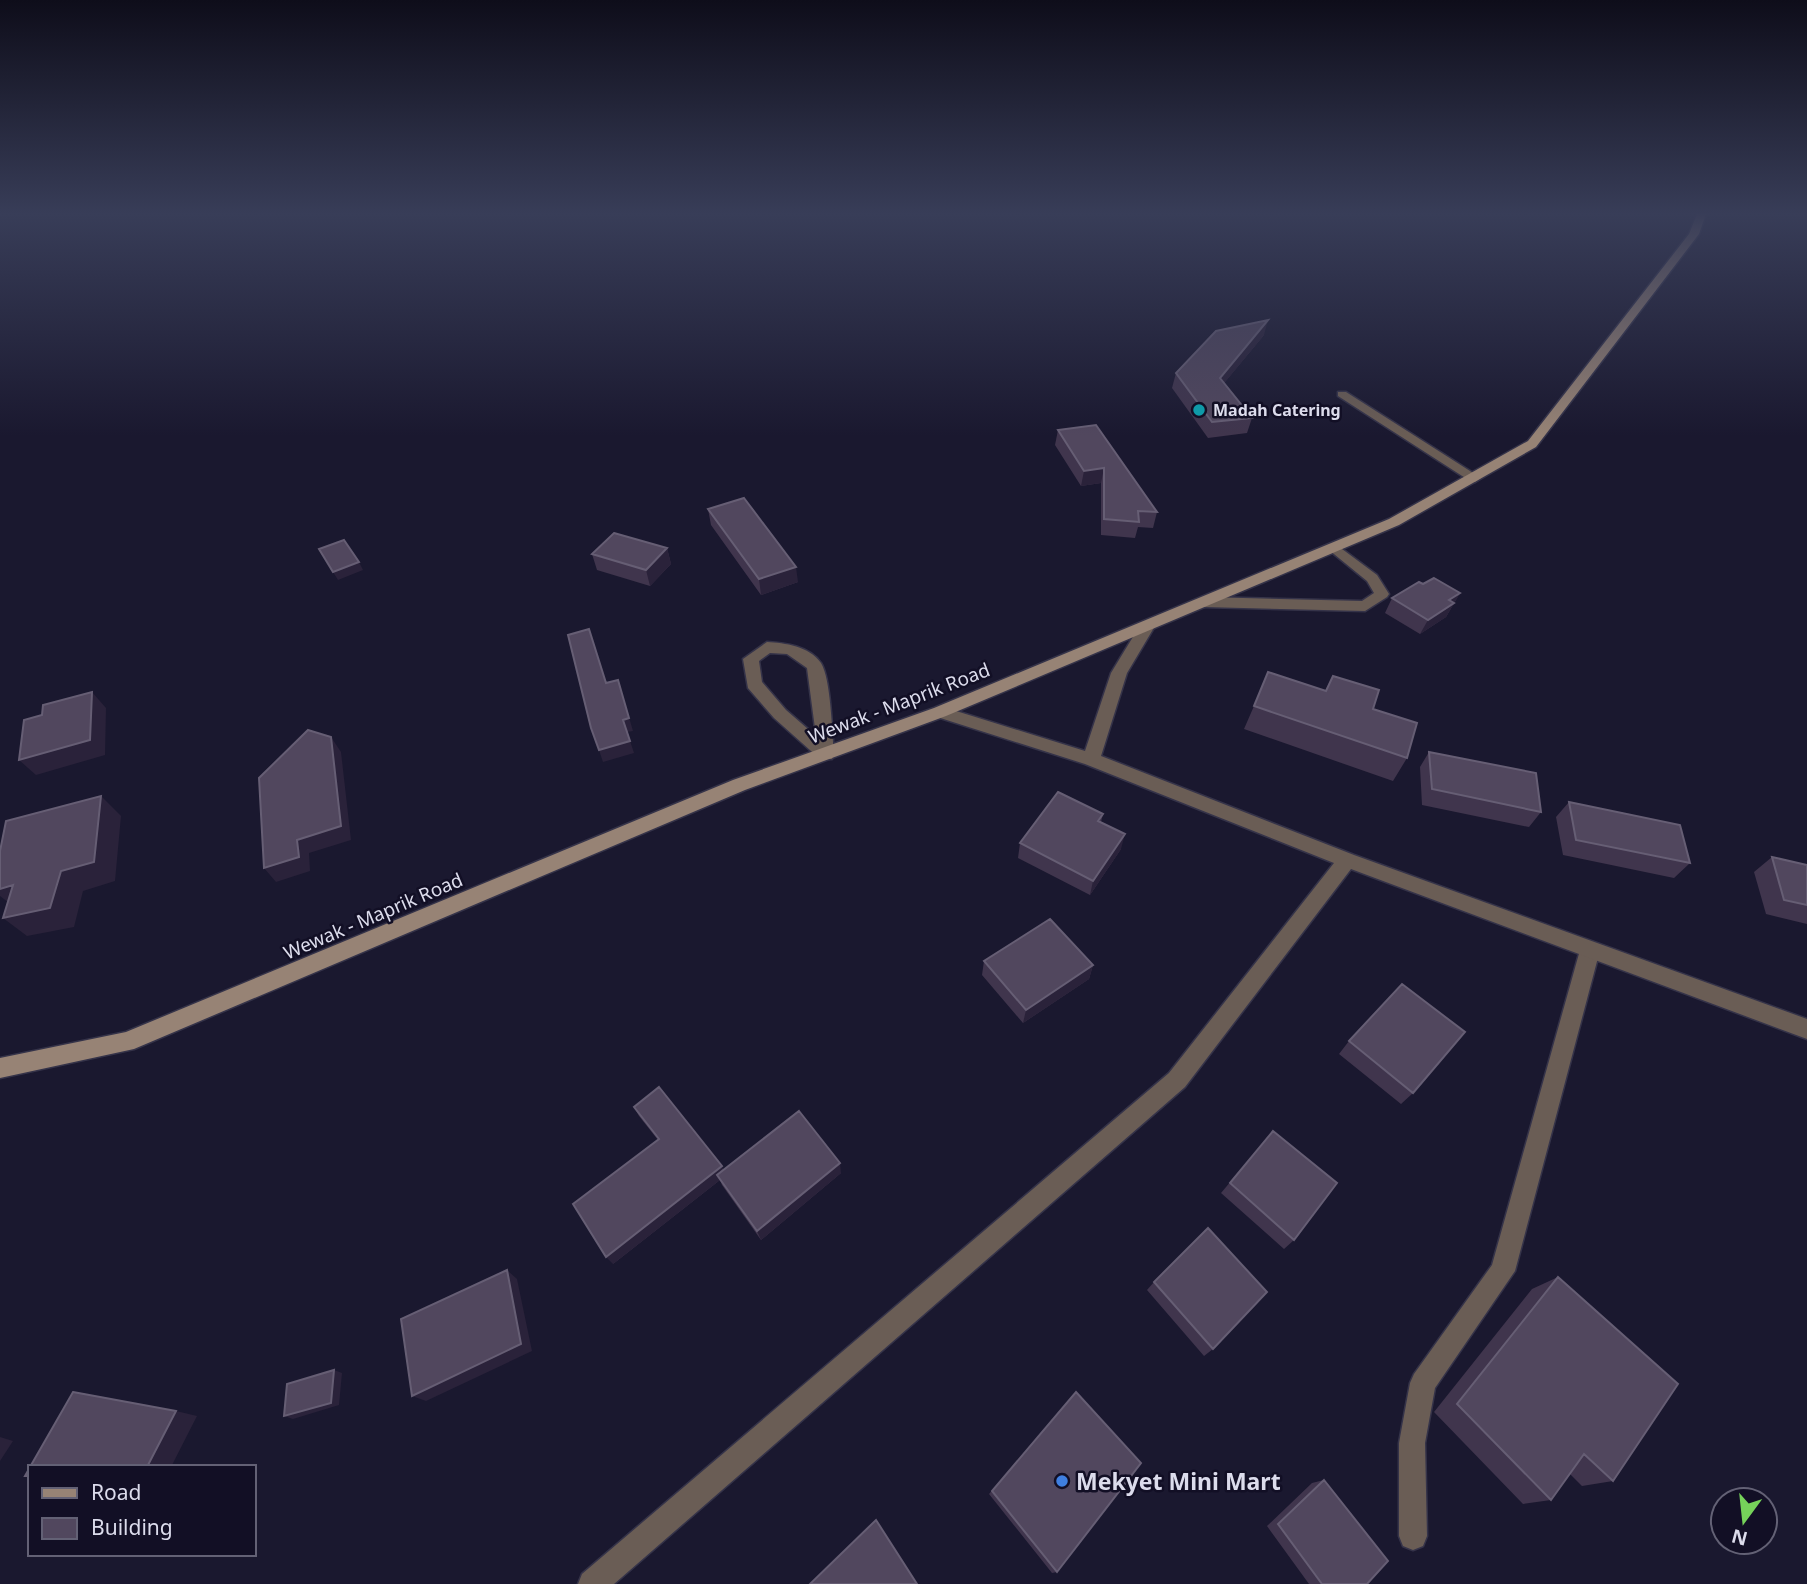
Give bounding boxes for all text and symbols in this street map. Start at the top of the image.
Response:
place label: Madah Catering [1213,399,1341,421]
marker: Madah Catering [1191,402,1207,418]
street label: Wewak - Maprik Road [805,656,993,750]
street label: Wewak - Maprik Road [279,866,467,966]
legend [28,1465,256,1556]
place label: Mekyet Mini Mart [1076,1465,1281,1497]
marker: Mekyet Mini Mart [1054,1473,1070,1489]
text: Road [91,1478,141,1506]
north arrow [1709,1486,1779,1556]
text: Building [91,1513,173,1541]
text: N [1729,1523,1750,1552]

